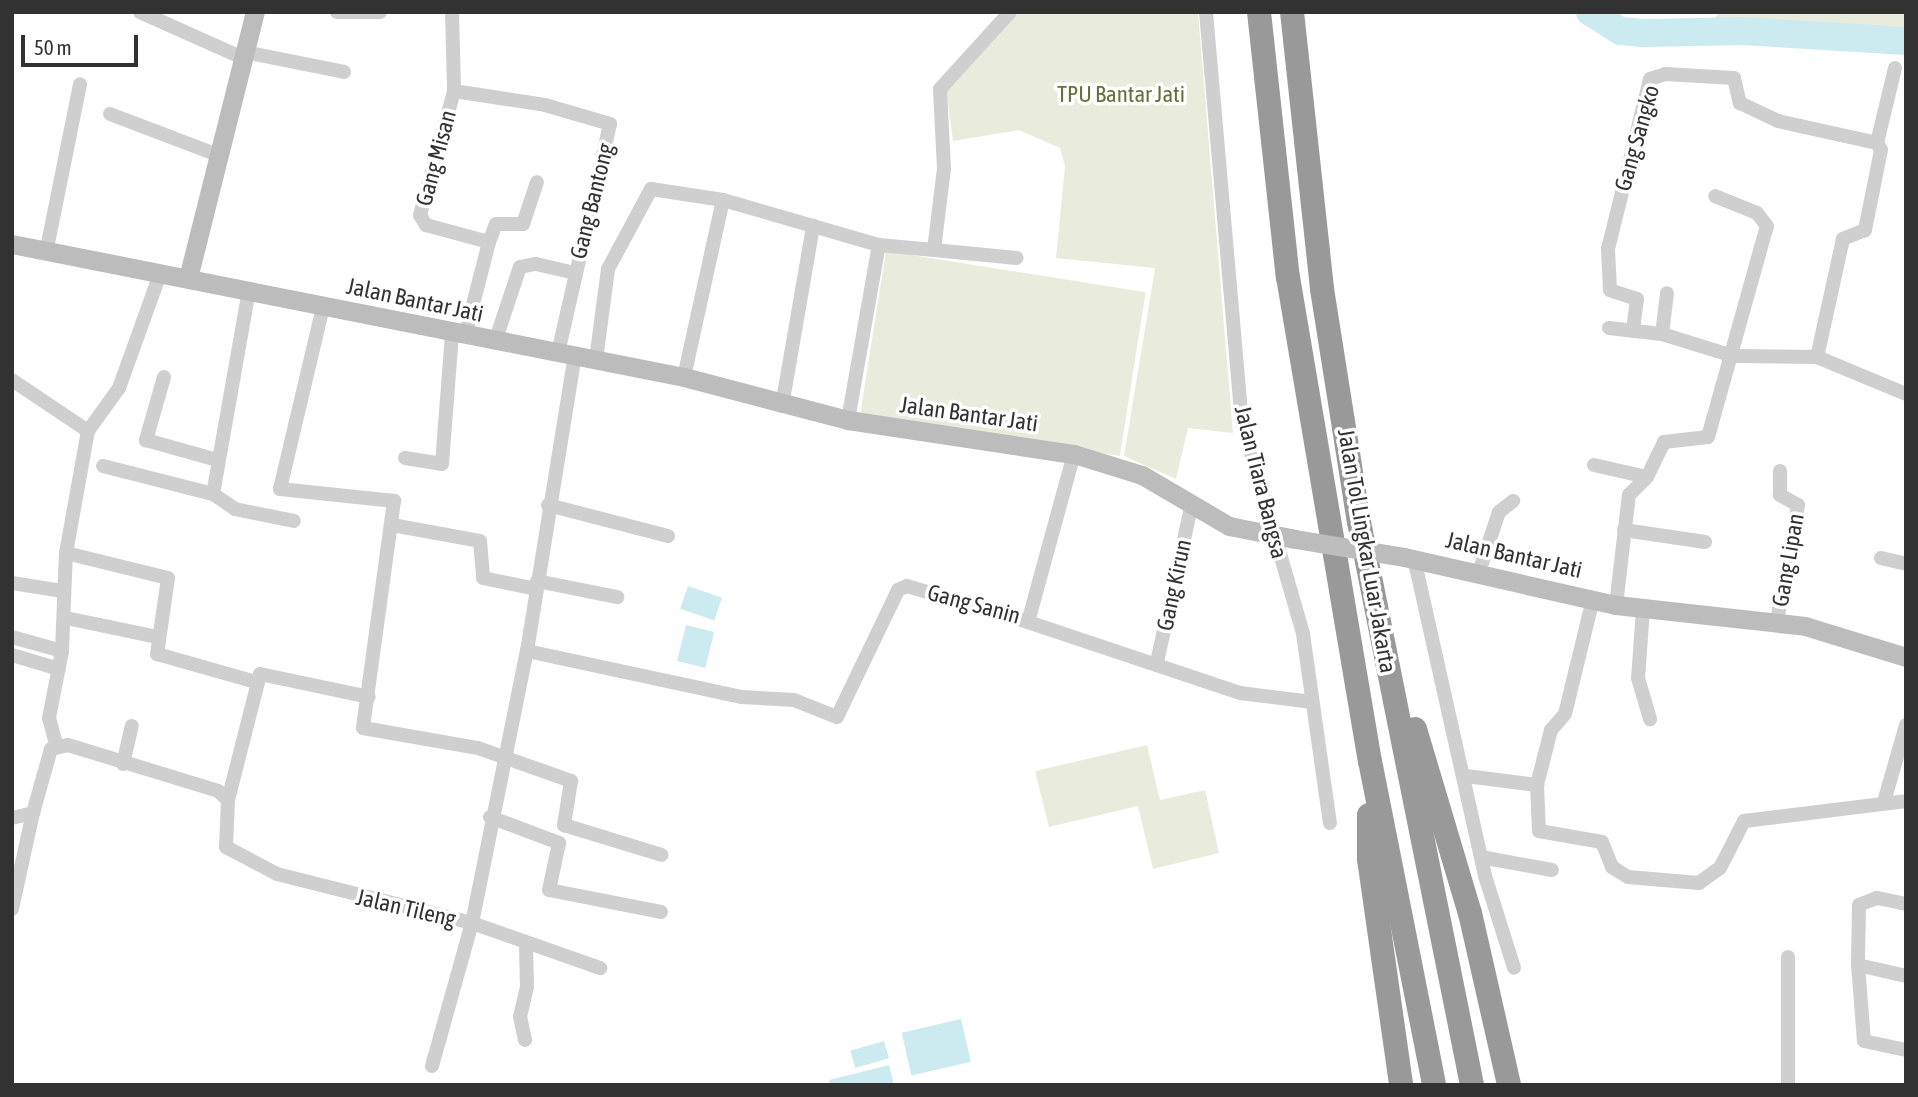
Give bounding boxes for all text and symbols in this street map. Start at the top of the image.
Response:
scale bar [24,21,142,65]
text: 50 m [34,35,72,59]
park label: TPU Bantar Jati [1057,80,1185,108]
street label: Gang Sangko [1609,82,1665,194]
street label: Gang Misan [410,107,462,209]
street label: Gang Bantong [564,140,620,262]
street label: Jalan Bantar Jati [344,272,486,328]
street label: Jalan Bantar Jati [898,391,1040,437]
street label: Jalan Tiara Bangsa [1229,403,1293,561]
street label: Jalan Tol Lingkar Luar Jakarta [1332,427,1402,675]
street label: Gang Lipan [1766,511,1810,609]
street label: Jalan Bantar Jati [1443,526,1585,584]
street label: Gang Kirun [1151,537,1197,633]
street label: Gang Sanin [925,578,1023,630]
street label: Jalan Tileng [353,883,459,933]

